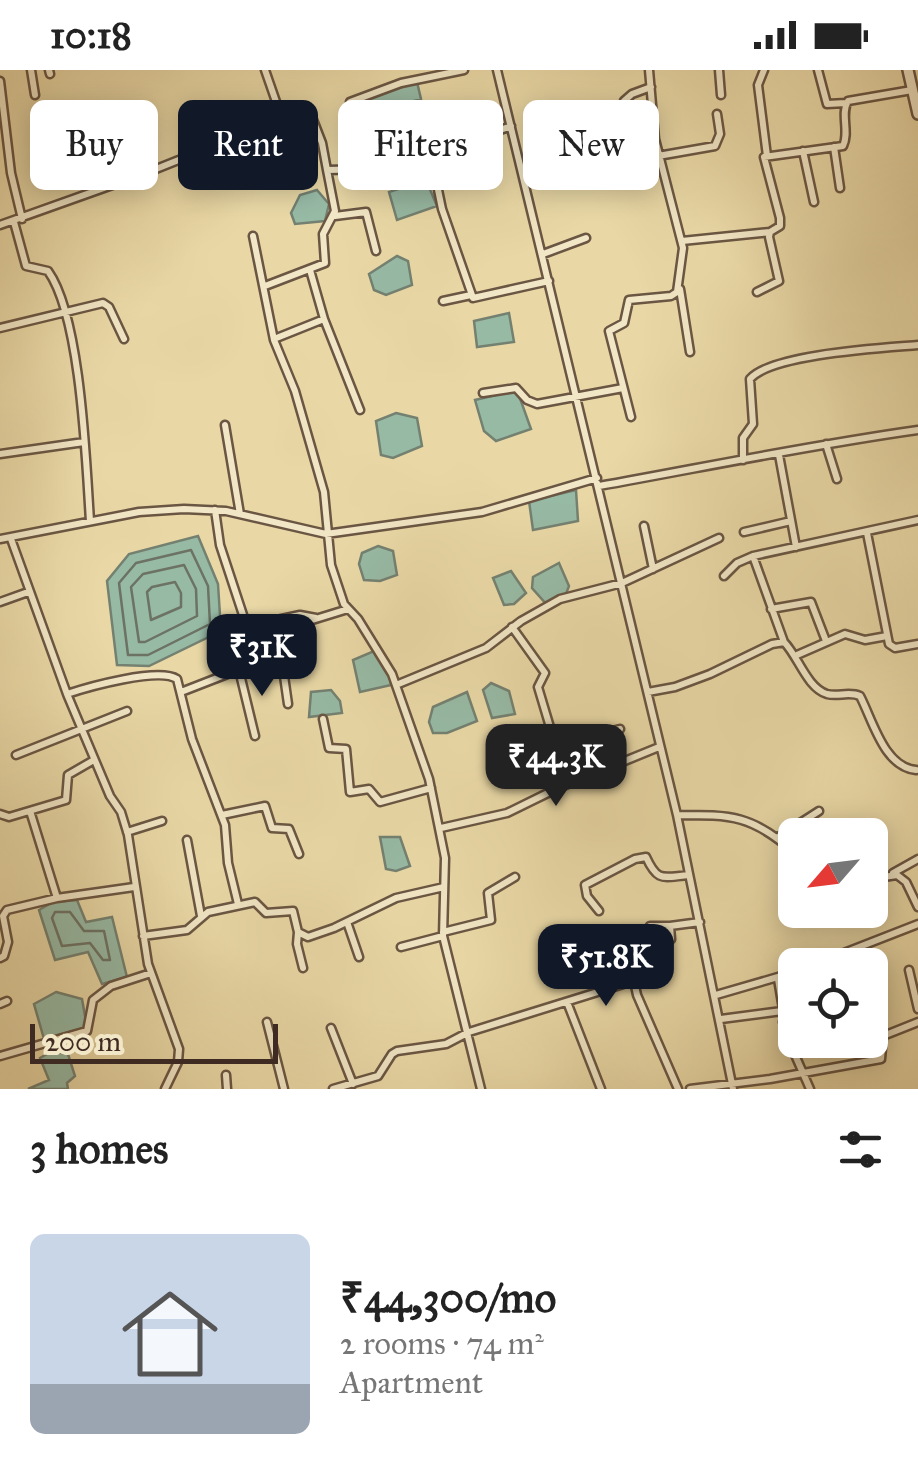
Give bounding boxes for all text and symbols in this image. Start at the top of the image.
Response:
text: 10:18 [50,12,132,58]
chip: Buy [30,100,158,190]
chip: Rent [178,100,318,190]
chip: Filters [338,100,503,190]
chip: New [523,100,659,190]
pin: ₹31K [203,614,321,699]
text: ₹31K [229,627,295,666]
pin: ₹44.3K [475,724,637,809]
text: ₹44.3K [508,737,604,776]
north arrow [778,818,888,928]
map controls [778,818,888,1058]
pin: ₹51.8K [525,924,687,1009]
text: ₹51.8K [560,937,652,976]
button: locate [778,948,888,1058]
scale bar [30,1019,278,1064]
text: 200 m [45,1024,121,1059]
icon: filters [833,1122,888,1177]
text: 3 homes [30,1123,168,1175]
text: ₹44,300/mo [340,1272,556,1324]
icon: home [110,1274,230,1394]
text: 2 rooms · 74 m² [340,1324,544,1363]
text: Apartment [340,1363,483,1402]

